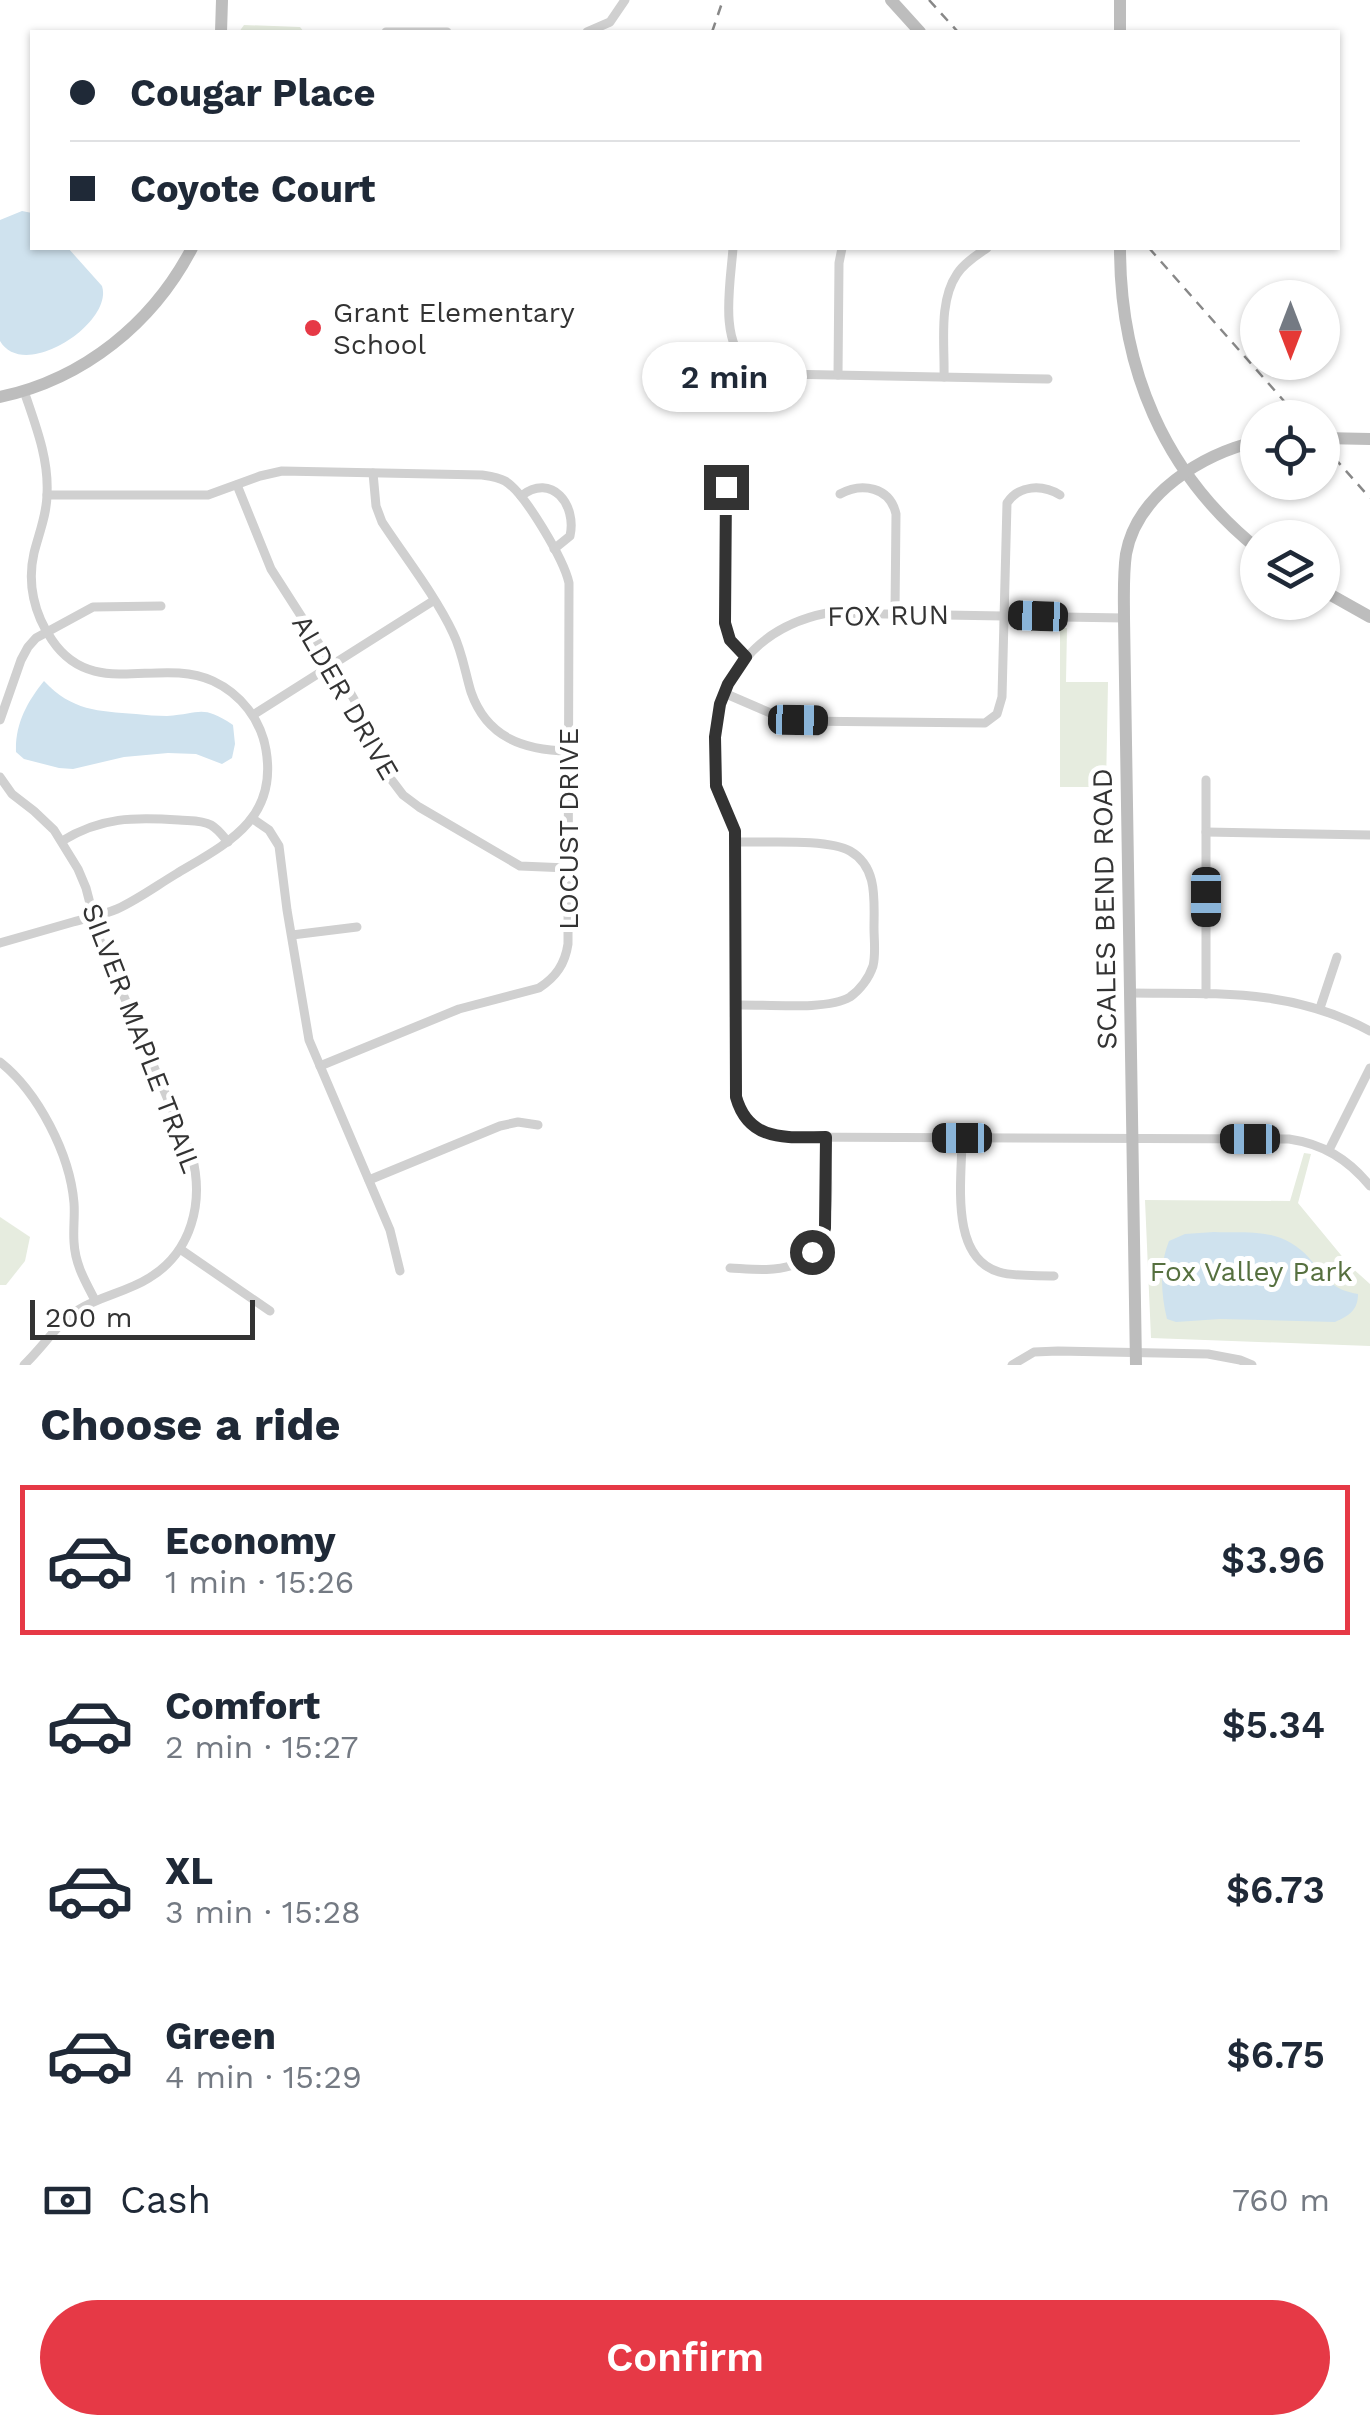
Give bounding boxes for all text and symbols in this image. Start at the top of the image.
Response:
text: Cougar Place [130,71,376,115]
text: Coyote Court [130,167,375,211]
north arrow [1240,280,1340,380]
map controls [1240,280,1340,620]
place label: Grant Elementary School [333,296,575,361]
marker: Grant Elementary School [302,317,324,339]
callout: 2 min [644,342,808,412]
text: 2 min [681,358,768,396]
button: locate [1240,400,1340,500]
route end [704,465,749,510]
button: layers [1240,520,1340,620]
street label: FOX RUN [827,598,949,633]
car [1007,600,1069,632]
street label: ALDER DRIVE [285,609,406,785]
car [768,704,828,736]
street label: LOCUST DRIVE [552,728,585,930]
street label: SCALES BEND ROAD [1086,768,1123,1050]
car [1191,867,1221,927]
street label: SILVER MAPLE TRAIL [75,899,208,1178]
car [932,1123,992,1153]
car [1220,1124,1280,1154]
route start [790,1230,835,1275]
park label: Fox Valley Park [1149,1255,1353,1288]
scale bar [30,1295,255,1340]
text: 200 m [45,1301,132,1334]
text: Choose a ride [40,1398,340,1451]
icon: car [45,1515,135,1605]
text: Economy [165,1519,336,1563]
text: $3.96 [1221,1538,1325,1582]
text: 1 min · 15:26 [165,1563,354,1601]
icon: car [45,1680,135,1770]
text: Comfort [165,1684,320,1728]
text: $5.34 [1222,1703,1325,1747]
text: 2 min · 15:27 [165,1728,358,1766]
icon: car [45,1845,135,1935]
text: XL [165,1849,213,1893]
text: $6.73 [1226,1868,1325,1912]
text: 3 min · 15:28 [165,1893,361,1931]
icon: car [45,2010,135,2100]
text: Green [165,2014,276,2058]
text: $6.75 [1227,2033,1325,2077]
text: 4 min · 15:29 [165,2058,362,2096]
icon: cash [40,2173,95,2228]
text: Cash [120,2178,211,2222]
text: 760 m [1232,2181,1330,2219]
button: Confirm [40,2300,1330,2415]

